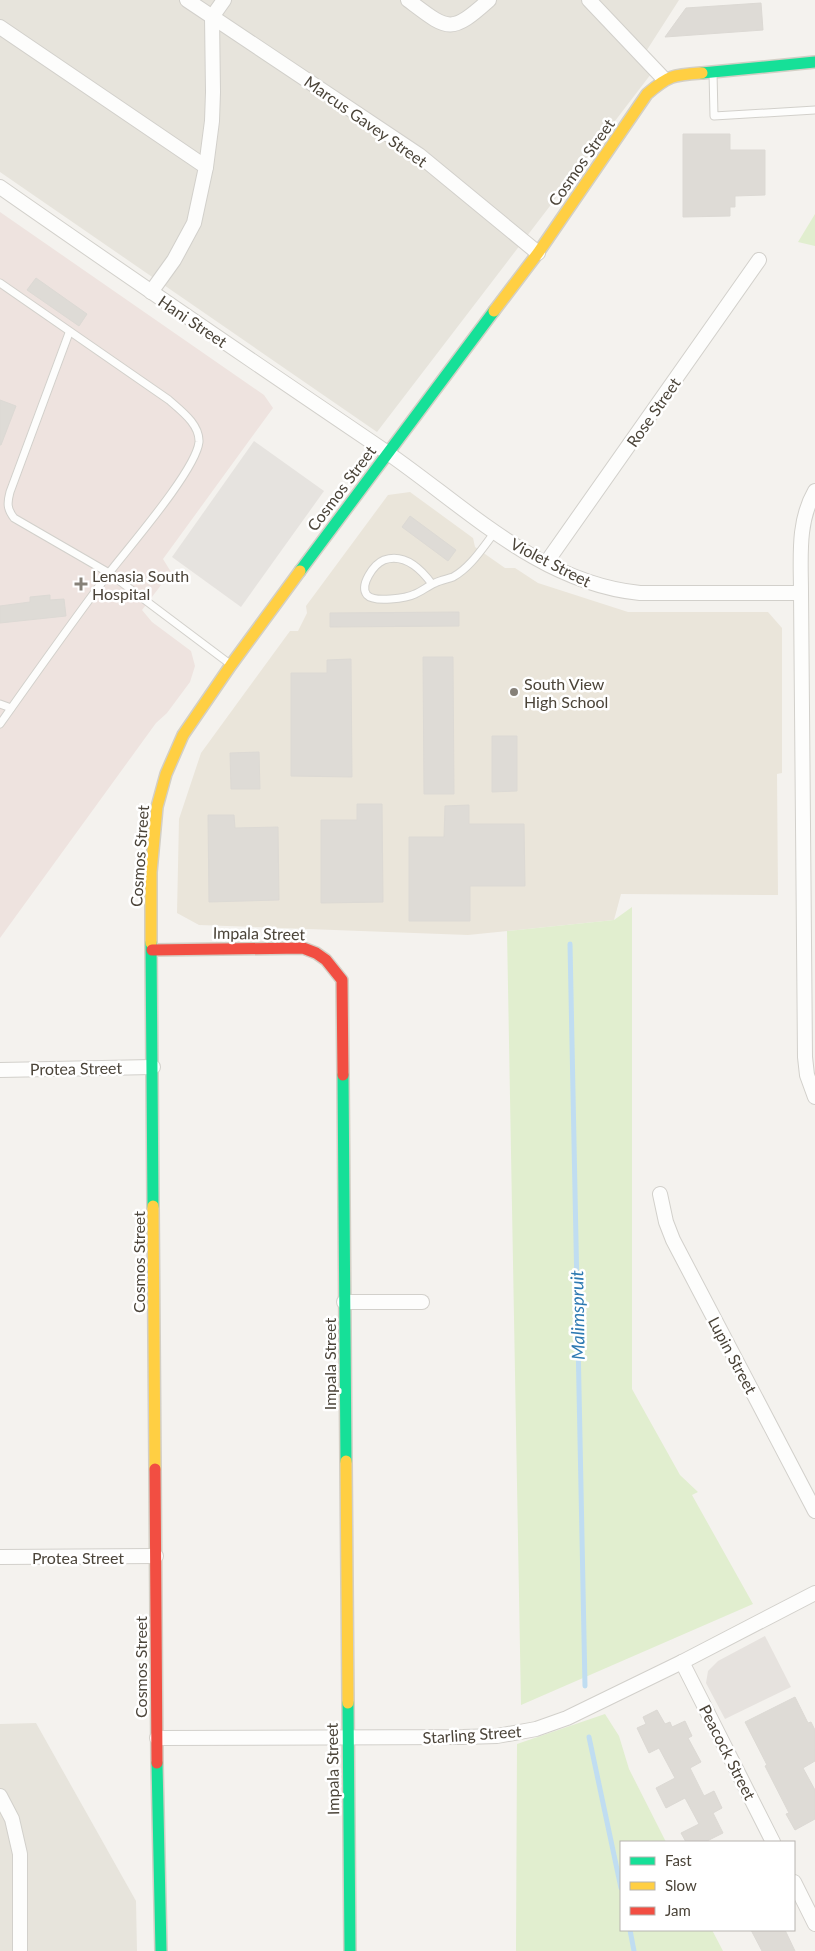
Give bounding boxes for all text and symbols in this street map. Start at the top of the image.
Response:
street label: Marcus Gavey Street [301,72,431,171]
street label: Cosmos Street [544,115,618,209]
street label: Hani Street [155,291,231,351]
street label: Rose Street [622,374,684,450]
street label: Cosmos Street [303,441,379,534]
street label: Violet Street [508,534,595,591]
place label: Lenasia South Hospital [92,566,189,603]
marker: Lenasia South Hospital [74,577,88,591]
place label: South View High School [524,674,608,711]
marker: South View High School [508,686,520,698]
street label: Cosmos Street [126,804,152,907]
street label: Impala Street [213,923,306,943]
street label: Protea Street [30,1058,123,1078]
street label: Cosmos Street [129,1211,148,1313]
water label: Malimspruit [565,1269,589,1360]
street label: Lupin Street [705,1313,761,1397]
street label: Impala Street [320,1318,339,1410]
street label: Protea Street [32,1548,124,1567]
street label: Cosmos Street [131,1616,150,1718]
street label: Peacock Street [696,1701,760,1803]
street label: Starling Street [422,1721,522,1747]
street label: Impala Street [322,1722,342,1815]
legend [620,1841,795,1931]
text: Fast [665,1851,692,1869]
text: Slow [665,1876,697,1894]
text: Jam [665,1901,691,1919]

